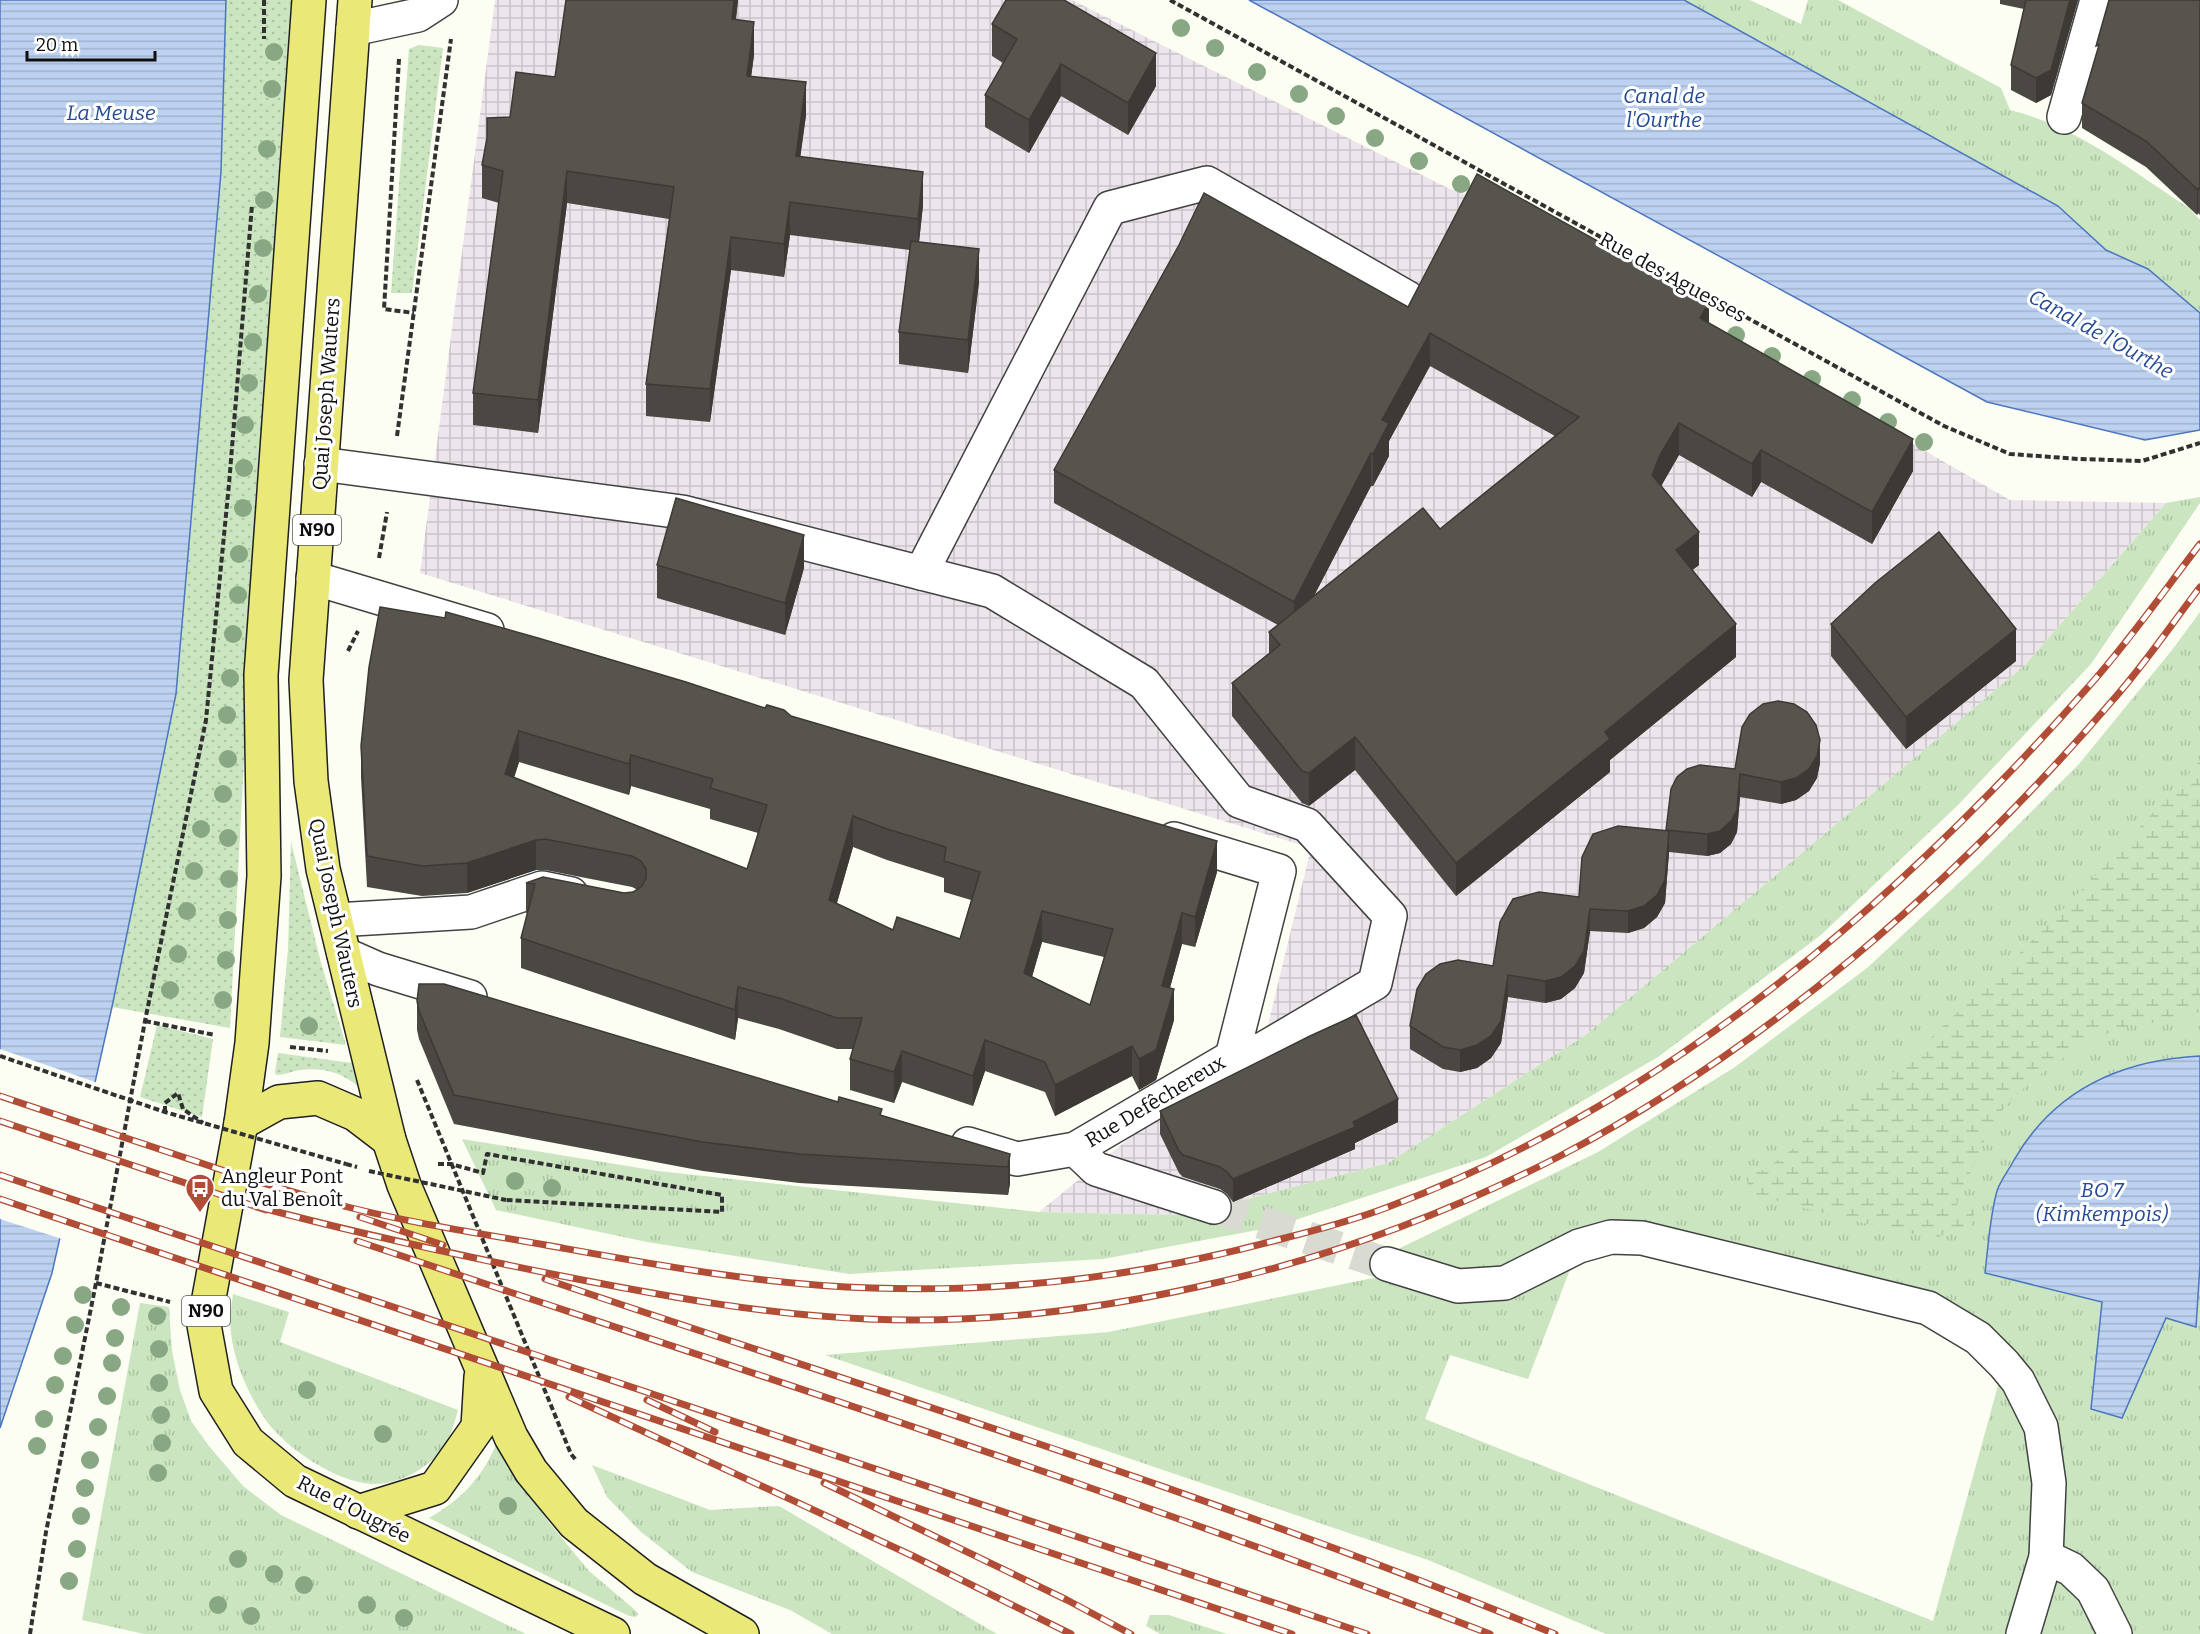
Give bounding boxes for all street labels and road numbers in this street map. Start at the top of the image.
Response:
street label: Rue des Aguesses [1595,227,1751,327]
street label: Quai Joseph Wauters [307,297,345,491]
road number: N90 [293,515,341,545]
street label: Quai Joseph Wauters [304,816,368,1010]
street label: Rue Defêchereux [1081,1050,1229,1152]
road number: N90 [182,1296,230,1326]
street label: Rue d'Ougrée [293,1470,415,1548]

